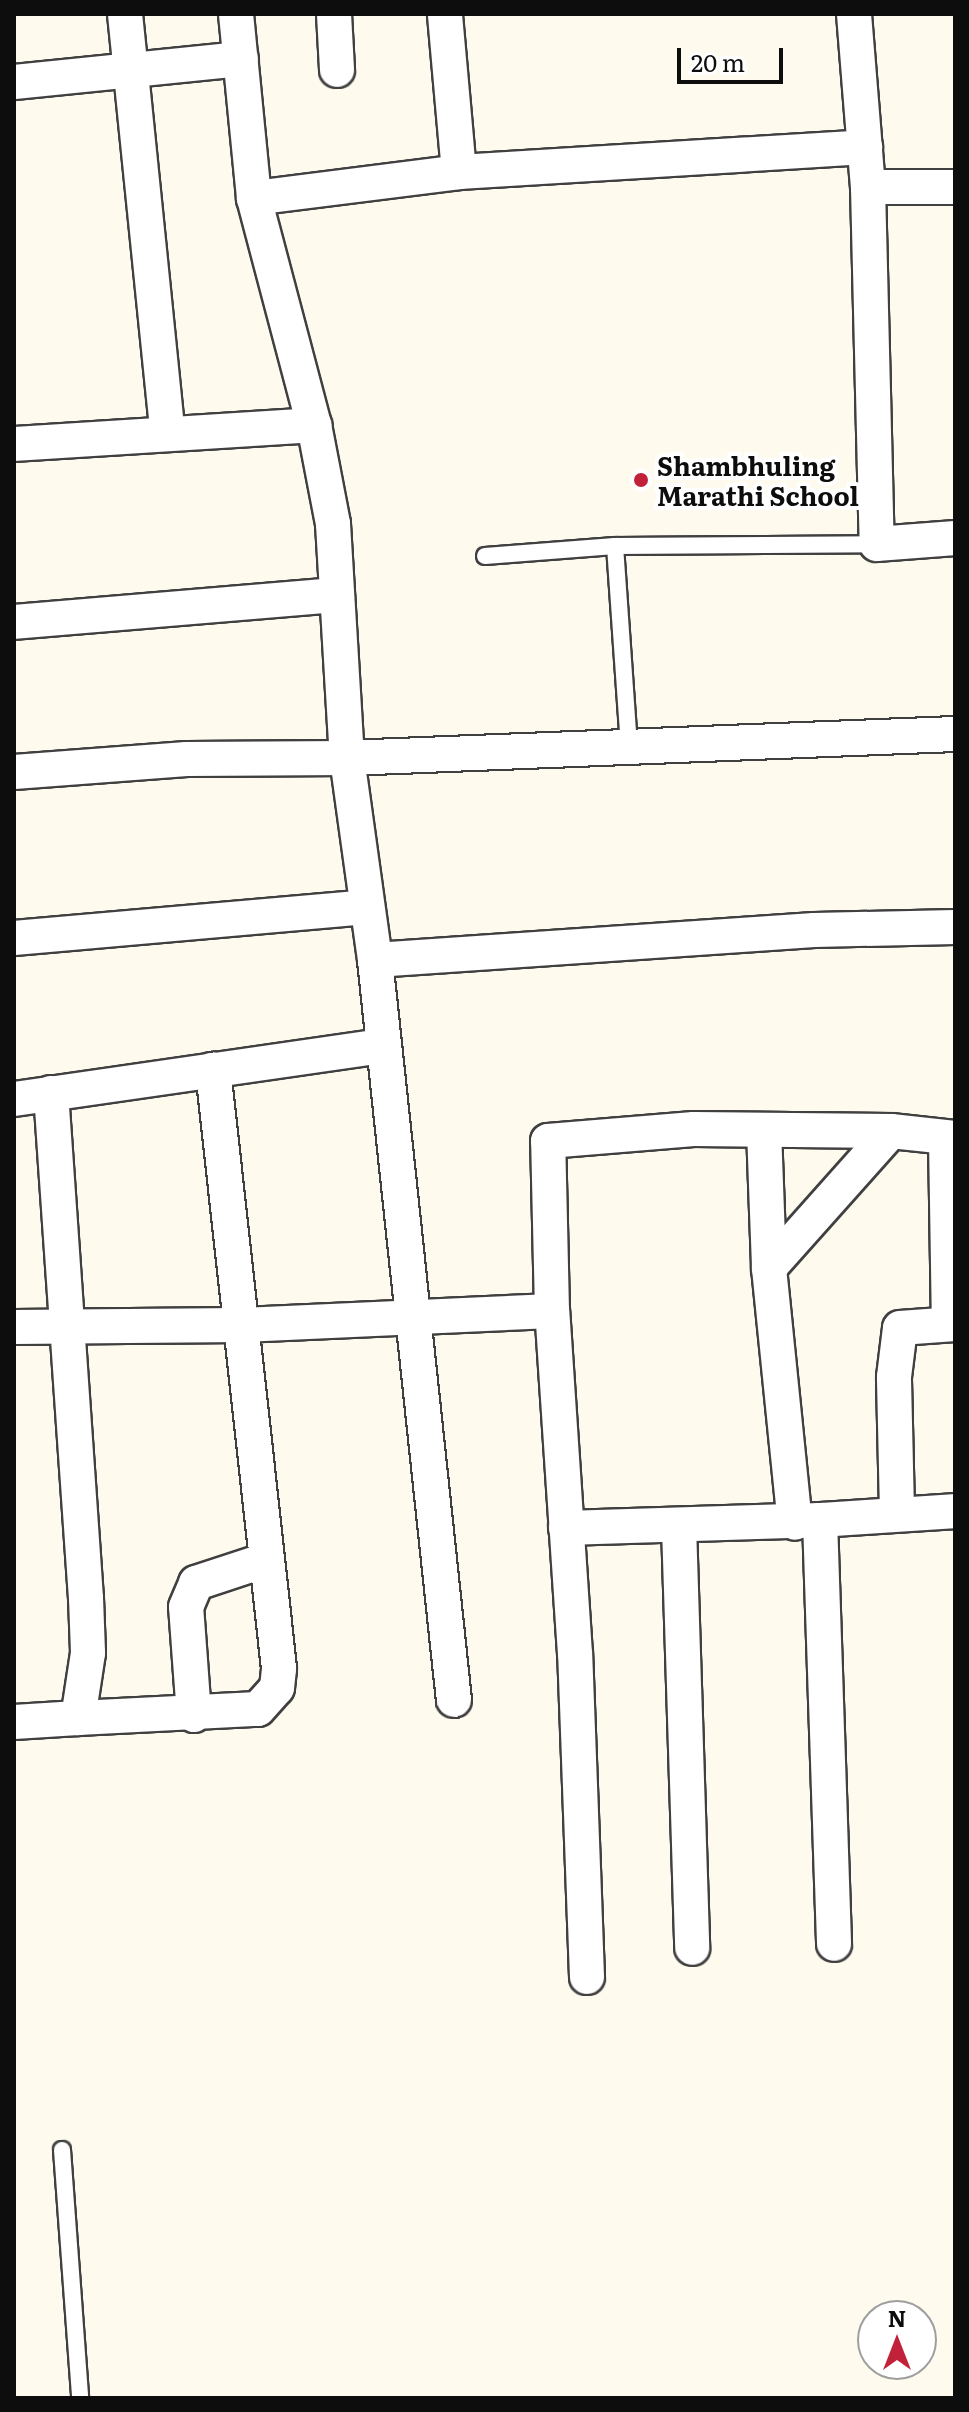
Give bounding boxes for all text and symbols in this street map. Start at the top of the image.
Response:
scale bar [681,32,787,82]
text: 20 m [691,44,745,79]
place label: Shambhuling Marathi School [657,449,859,510]
marker: Shambhuling Marathi School [632,471,650,489]
north arrow [857,2300,937,2380]
text: N [888,2301,906,2334]

